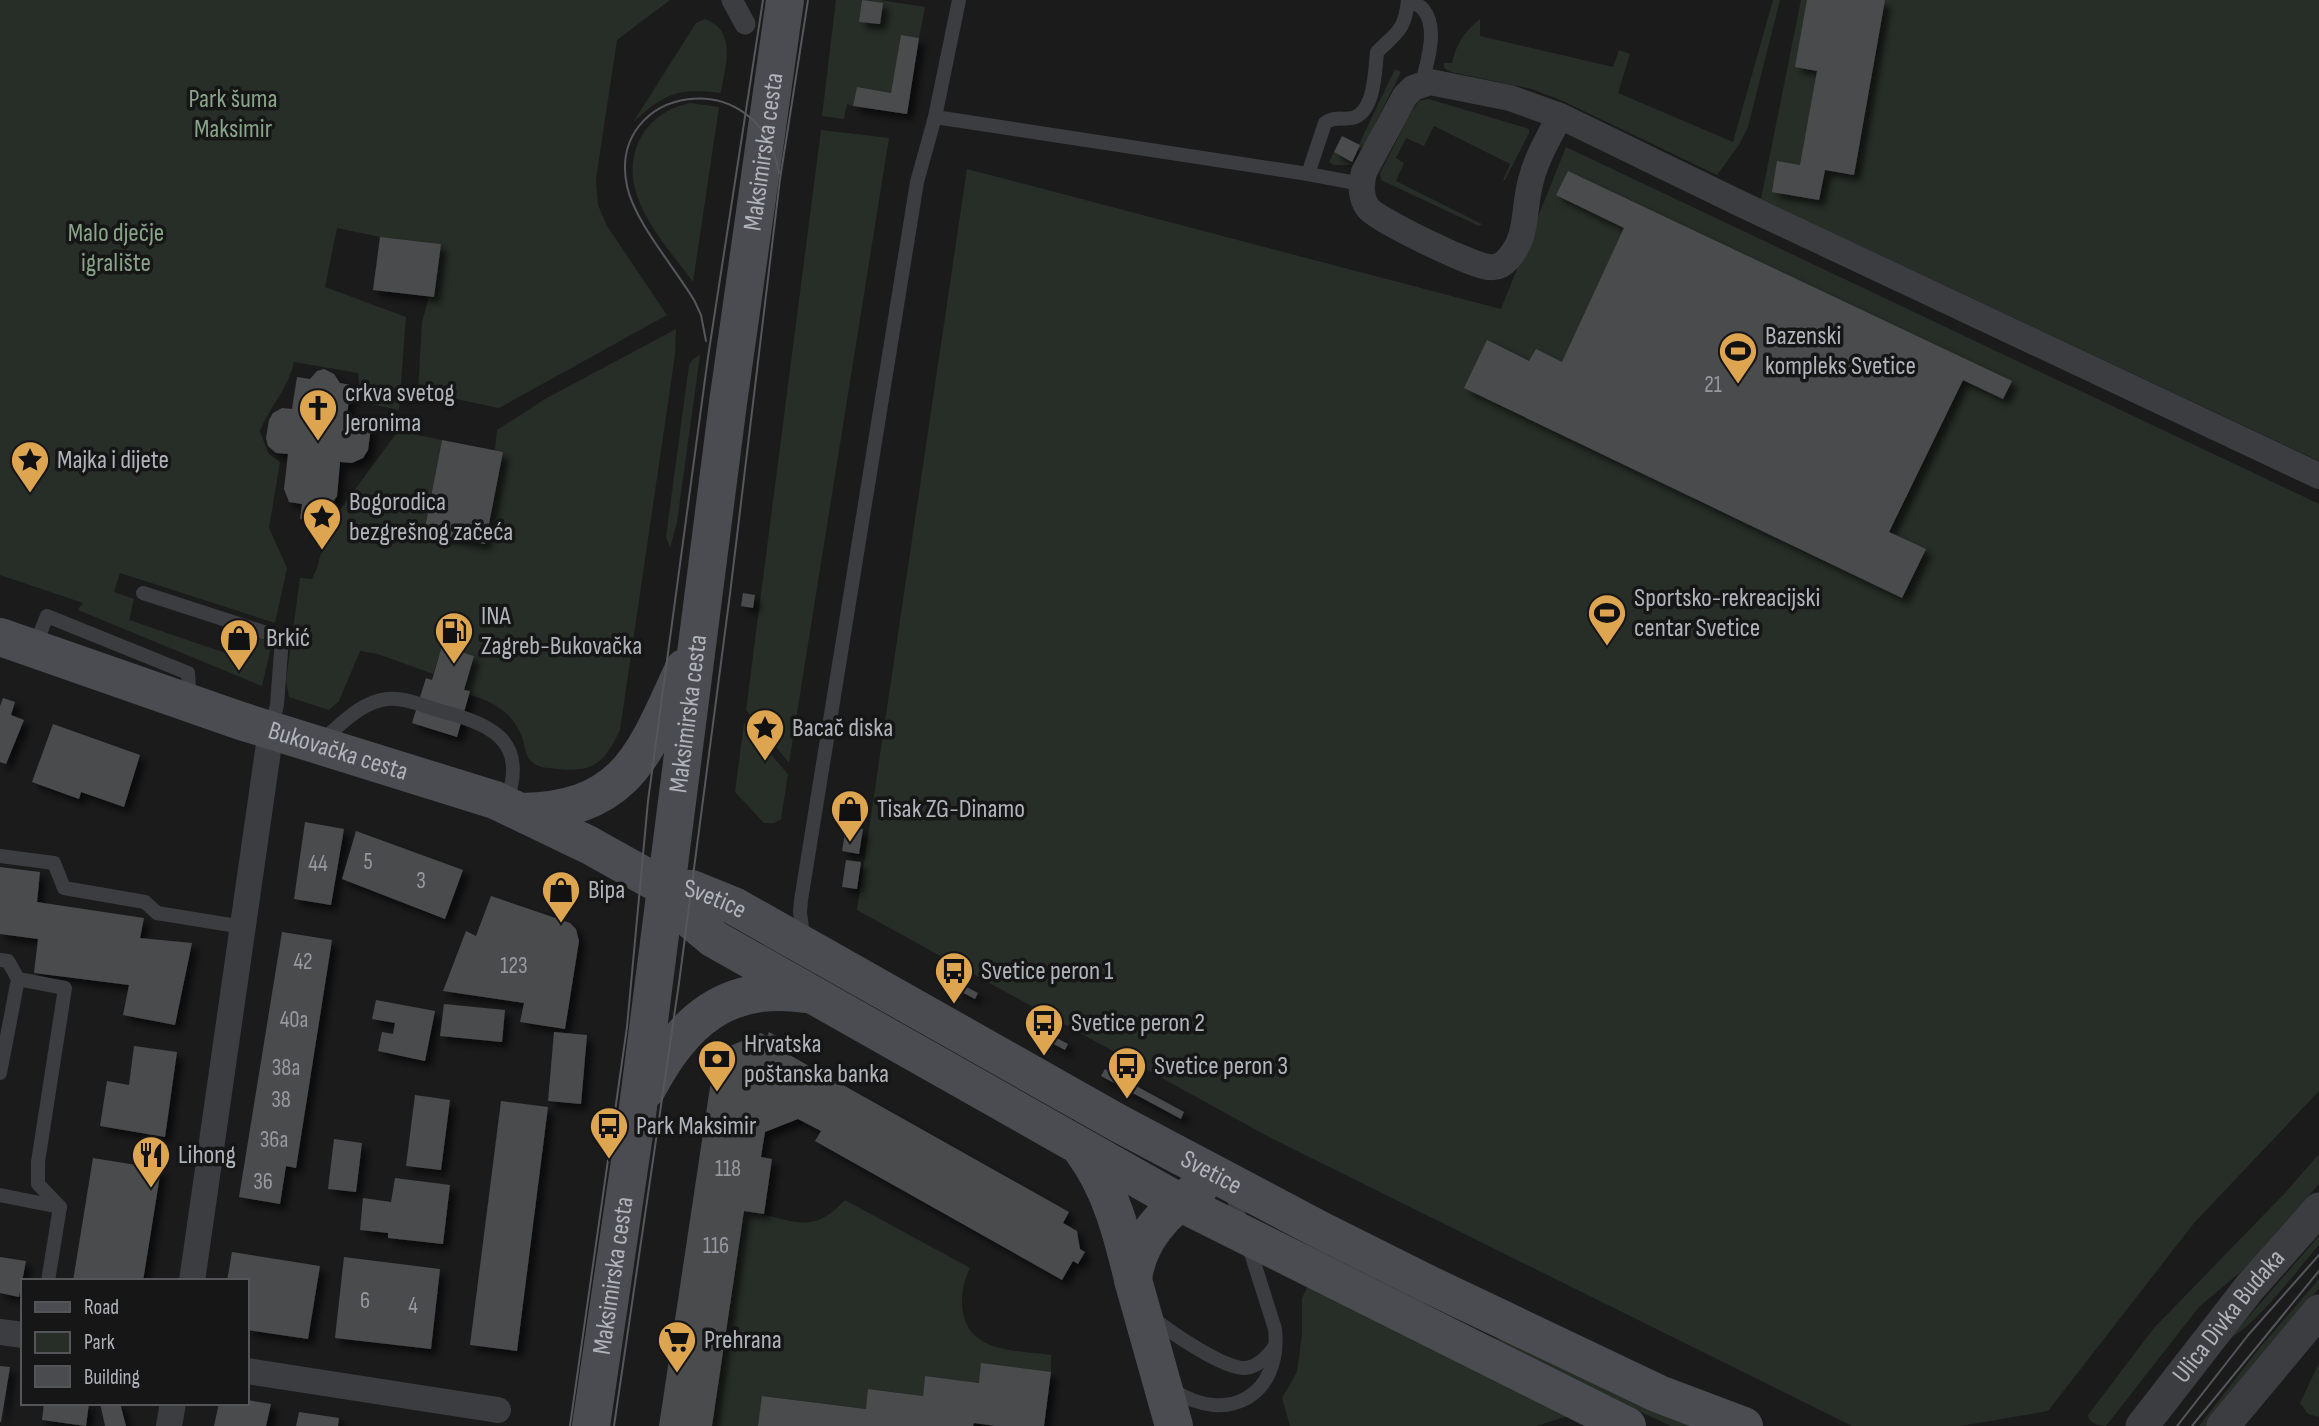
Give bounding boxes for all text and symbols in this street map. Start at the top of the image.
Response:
street label: Maksimirska cesta [737,71,790,233]
park label: Park šuma Maksimir [188,84,278,145]
park label: Malo dječje igralište [68,218,164,279]
place label: Bazenski kompleks Svetice [1765,321,1916,382]
sports icon: Bazenski kompleks Svetice [1717,330,1759,385]
house number: 21 [1704,371,1722,399]
place label: crkva svetog Jeronima [344,378,455,439]
church icon: crkva svetog Jeronima [297,387,339,442]
place icon: Majka i dijete [9,439,51,494]
place label: Majka i dijete [57,445,169,476]
place label: Bogorodica bezgrešnog začeća [349,487,513,548]
place icon: Bogorodica bezgrešnog začeća [301,496,343,551]
place label: Sportsko-rekreacijski centar Svetice [1634,583,1820,644]
sports icon: Sportsko-rekreacijski centar Svetice [1586,592,1628,647]
place label: INA Zagreb-Bukovačka [481,601,642,662]
fuel station icon: INA Zagreb-Bukovačka [433,610,475,665]
shop icon: Brkić [218,617,260,672]
place label: Brkić [266,623,310,654]
street label: Maksimirska cesta [663,633,714,795]
place icon: Bacač diska [744,707,786,762]
place label: Bacač diska [792,713,893,744]
street label: Bukovačka cesta [264,715,412,788]
shop icon: Tisak ZG-Dinamo [829,788,871,843]
place label: Tisak ZG-Dinamo [877,794,1025,825]
house number: 5 [363,848,373,876]
house number: 44 [308,850,328,878]
house number: 3 [416,867,426,895]
shop icon: Bipa [540,869,582,924]
street label: Svetice [684,873,752,925]
place label: Bipa [588,875,625,906]
house number: 42 [293,948,313,976]
bus stop icon: Svetice peron 1 [933,950,975,1005]
house number: 123 [500,952,528,980]
place label: Svetice peron 1 [981,956,1113,987]
bus stop icon: Svetice peron 2 [1023,1002,1065,1057]
house number: 40a [280,1006,308,1034]
place label: Svetice peron 2 [1071,1008,1205,1039]
place label: Hrvatska poštanska banka [744,1029,889,1090]
bank icon: Hrvatska poštanska banka [696,1038,738,1093]
bus stop icon: Svetice peron 3 [1106,1045,1148,1100]
place label: Svetice peron 3 [1154,1051,1288,1082]
house number: 38a [272,1054,300,1082]
house number: 38 [271,1086,291,1114]
bus stop icon: Park Maksimir [588,1105,630,1160]
place label: Park Maksimir [636,1111,757,1142]
house number: 36a [260,1126,288,1154]
restaurant icon: Lihong [130,1134,172,1189]
place label: Lihong [178,1140,236,1171]
street label: Svetice [1175,1144,1247,1201]
house number: 118 [715,1155,741,1183]
house number: 36 [253,1168,273,1196]
street label: Maksimirska cesta [586,1195,640,1357]
house number: 116 [703,1232,729,1260]
street label: Ulica Divka Budaka [2166,1243,2292,1389]
legend [21,1279,248,1405]
house number: 6 [360,1287,370,1315]
house number: 4 [408,1292,418,1320]
text: Road [84,1295,119,1320]
supermarket icon: Prehrana [656,1319,698,1374]
place label: Prehrana [704,1325,782,1356]
text: Park [84,1330,115,1355]
text: Building [84,1365,140,1390]

